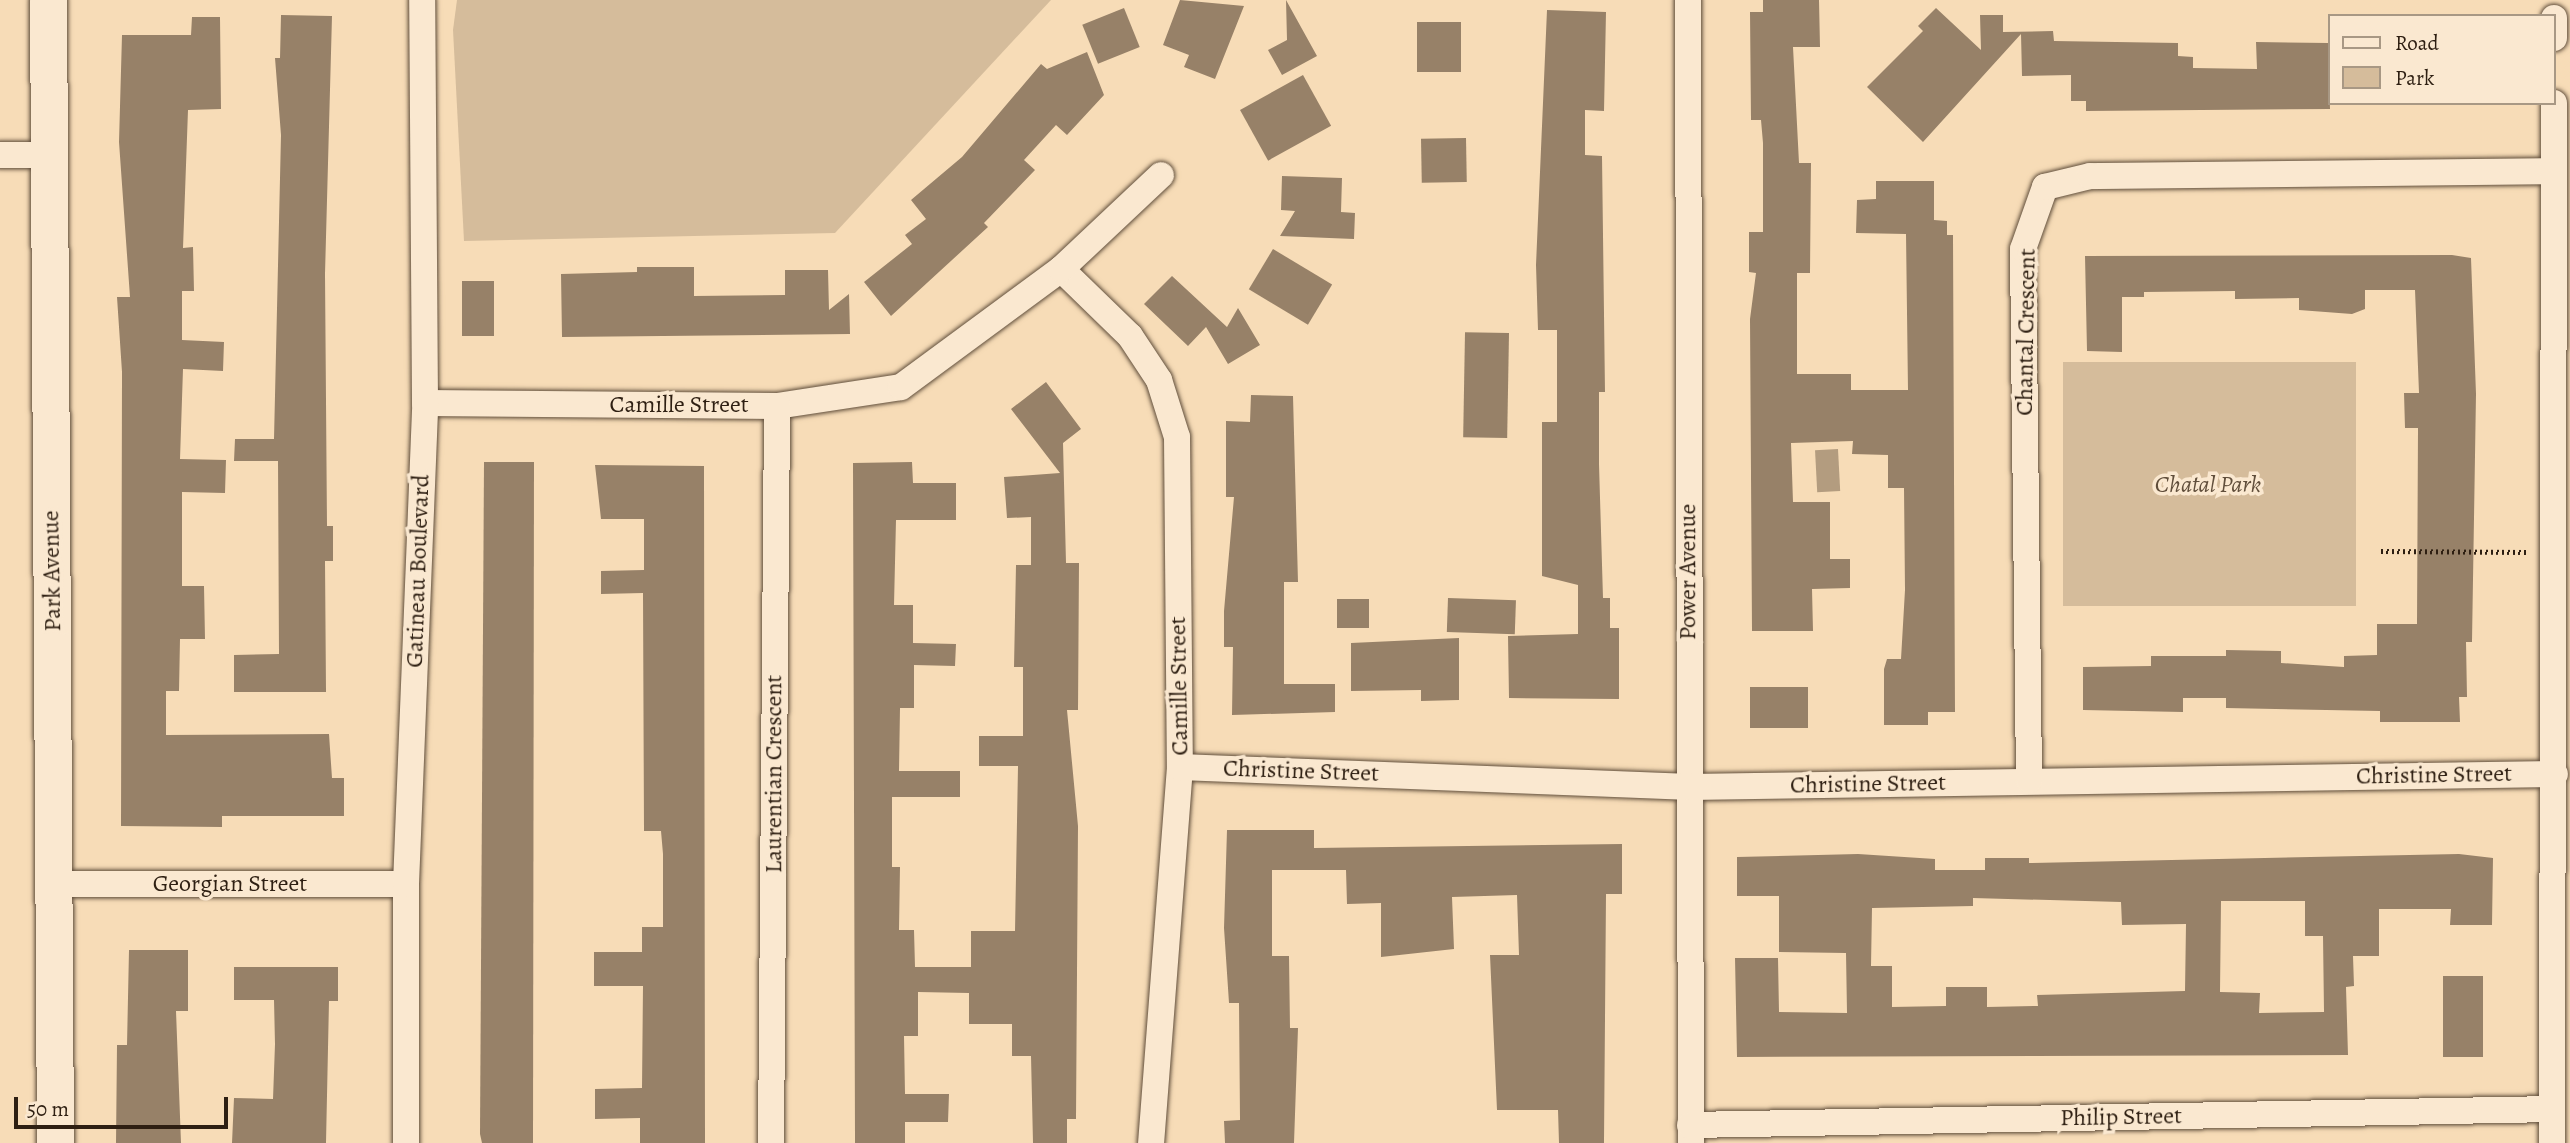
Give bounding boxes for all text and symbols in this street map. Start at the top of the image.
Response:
legend [2328,14,2556,105]
text: Road [2395,29,2439,57]
text: Park [2395,64,2434,92]
street label: Chantal Crescent [2010,248,2042,416]
street label: Camille Street [609,391,749,419]
park label: Chatal Park [2155,471,2261,499]
street label: Gatineau Boulevard [400,474,436,668]
street label: Power Avenue [1674,504,1702,640]
street label: Park Avenue [37,510,67,632]
street label: Camille Street [1163,616,1195,756]
street label: Laurentian Crescent [760,675,788,873]
street label: Christine Street [1223,754,1379,788]
street label: Christine Street [2356,759,2512,791]
street label: Christine Street [1790,768,1946,800]
street label: Georgian Street [153,870,307,898]
scale bar [18,1084,231,1128]
text: 50 m [27,1095,69,1123]
street label: Philip Street [2060,1102,2182,1132]

